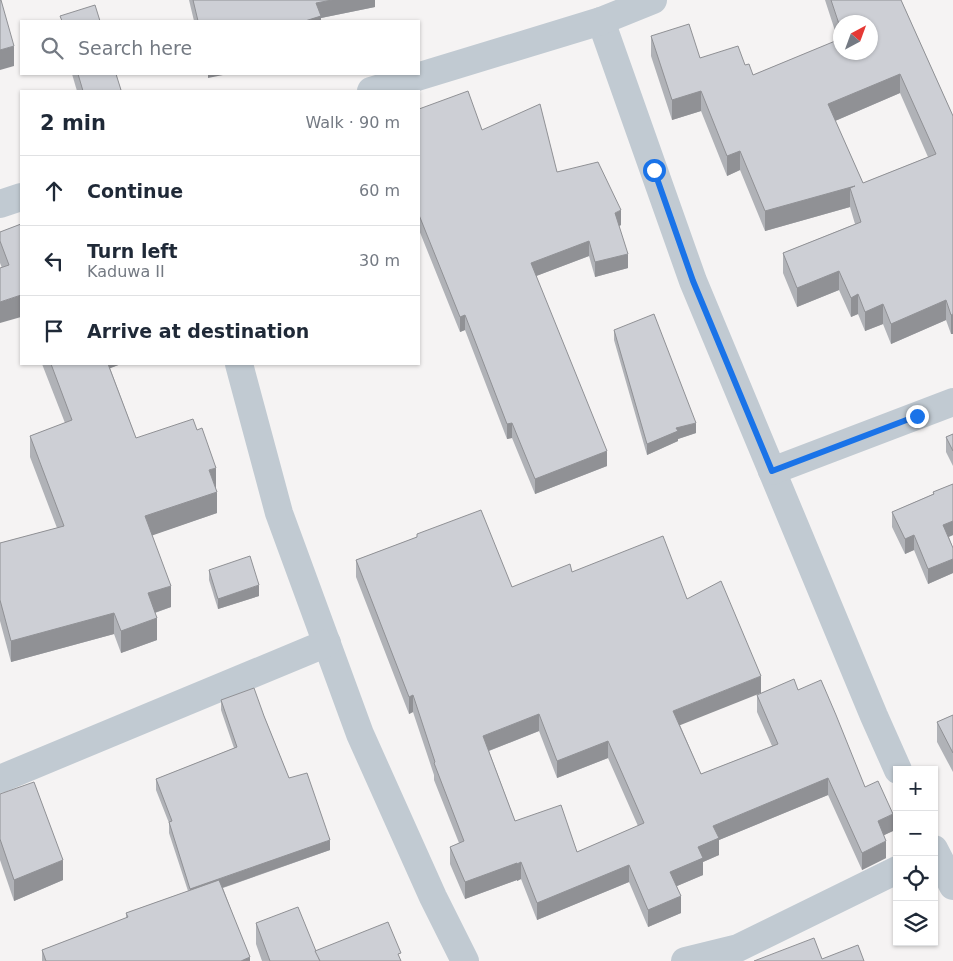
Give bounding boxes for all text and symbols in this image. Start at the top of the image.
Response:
north arrow [833,15,878,60]
search box [20,20,420,75]
icon: search [38,34,66,62]
text: Search here [78,37,192,59]
text: 2 min [40,111,106,135]
text: Walk · 90 m [305,113,400,132]
route start [643,159,666,182]
icon: ahead [40,177,68,205]
text: Continue [87,180,183,202]
text: 60 m [359,181,400,200]
text: Turn left [87,240,178,262]
icon: left [40,247,68,275]
text: 30 m [359,251,400,270]
text: Kaduwa II [87,262,165,281]
icon: arrive [40,317,68,345]
text: Arrive at destination [87,320,309,342]
route end [906,405,929,428]
map controls [893,766,938,946]
button: + [893,766,938,811]
button: − [893,811,938,856]
button: locate [893,856,938,901]
button: layers [893,901,938,946]

